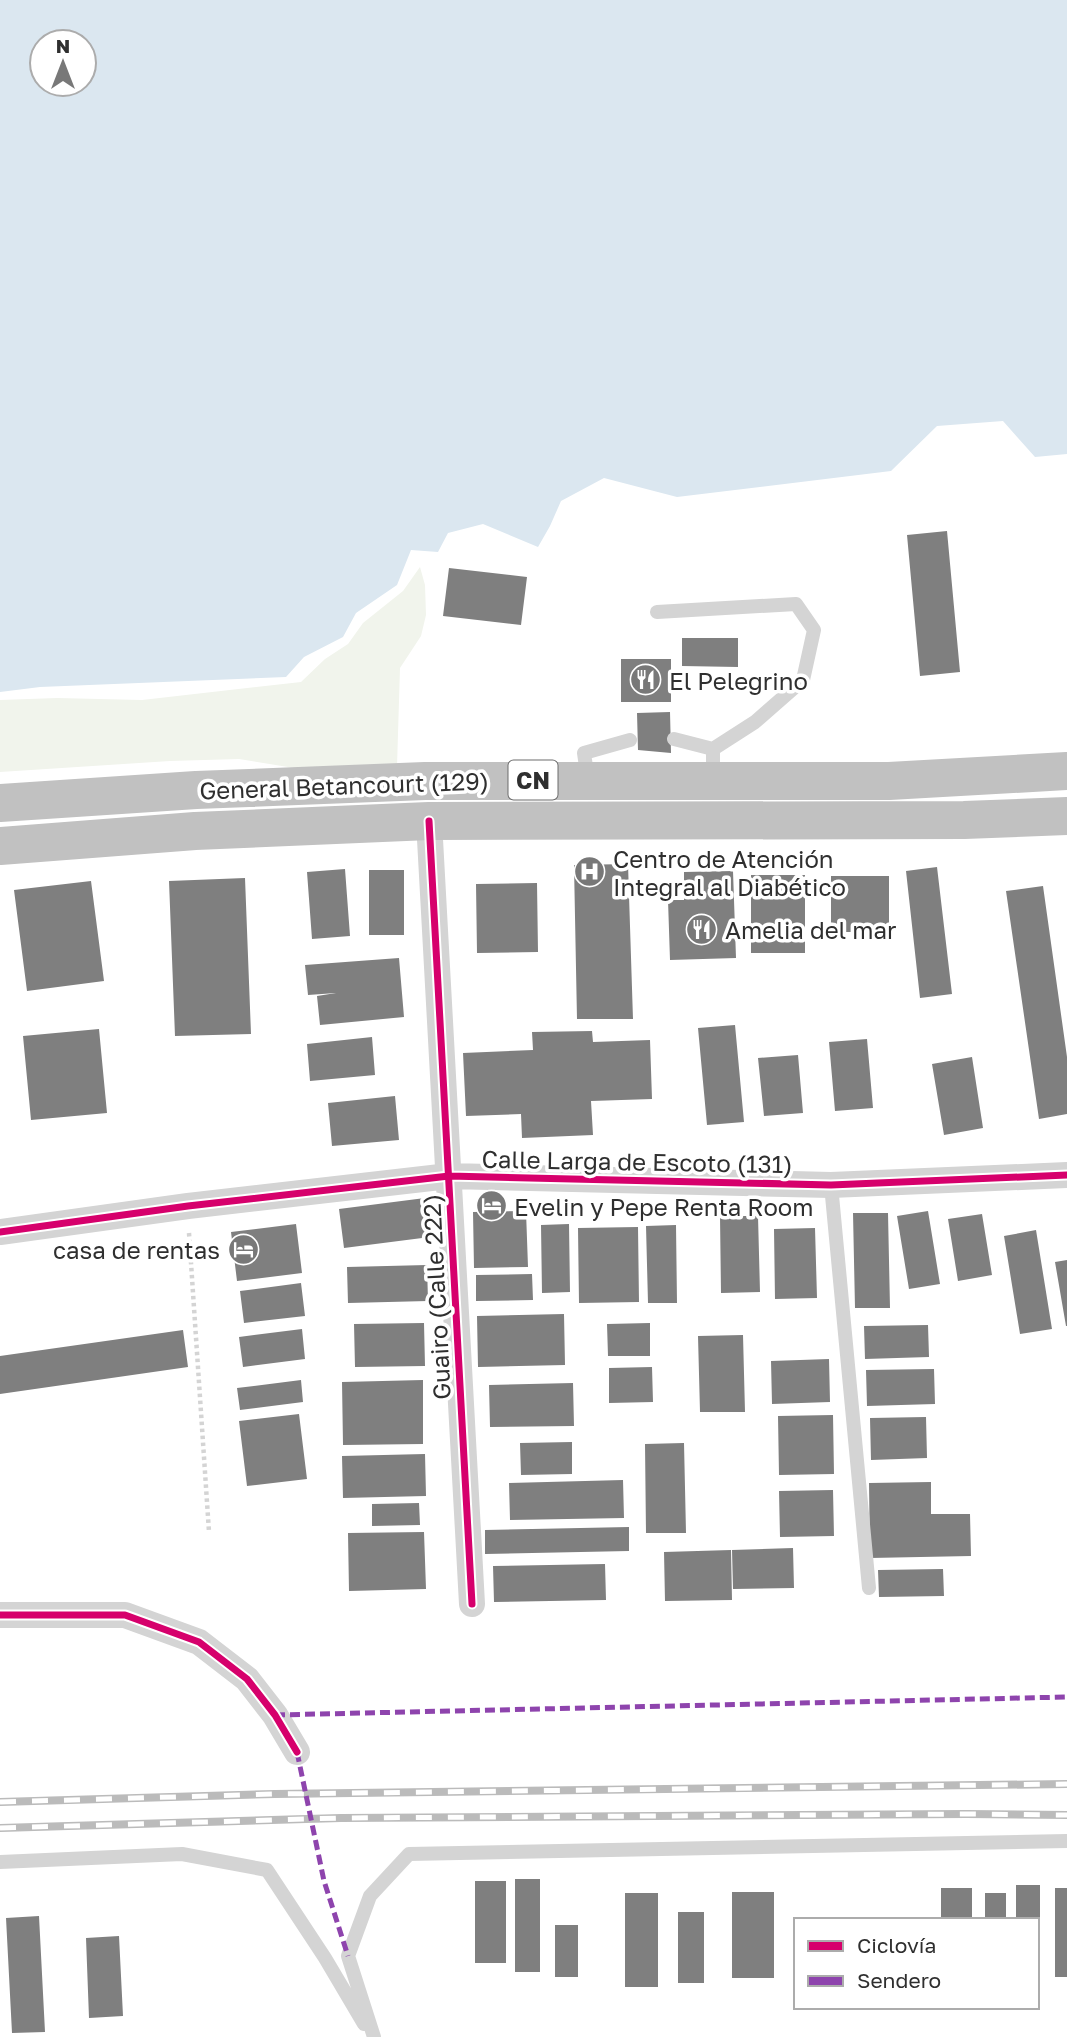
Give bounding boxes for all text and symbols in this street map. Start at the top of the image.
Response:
north arrow [28,28,98,98]
text: N [56,34,70,57]
restaurant icon: El Pelegrino [629,663,663,697]
place label: El Pelegrino [669,666,808,695]
road number: CN [508,760,558,800]
street label: General Betancourt (129) [199,765,489,805]
place label: Centro de Atención Integral al Diabético [613,844,846,901]
hospital icon: Centro de Atención Integral al Diabético [573,855,607,889]
restaurant icon: Amelia del mar [685,912,719,946]
place label: Amelia del mar [725,915,896,944]
street label: Calle Larga de Escoto (131) [481,1144,793,1178]
hotel icon: Evelin y Pepe Renta Room [474,1189,508,1223]
place label: Evelin y Pepe Renta Room [514,1192,813,1221]
street label: Guairo (Calle 222) [416,1193,456,1401]
hotel icon: casa de rentas [226,1232,260,1266]
place label: casa de rentas [53,1235,220,1264]
legend [794,1918,1039,2009]
text: Ciclovía [857,1932,936,1958]
text: Sendero [857,1967,941,1993]

